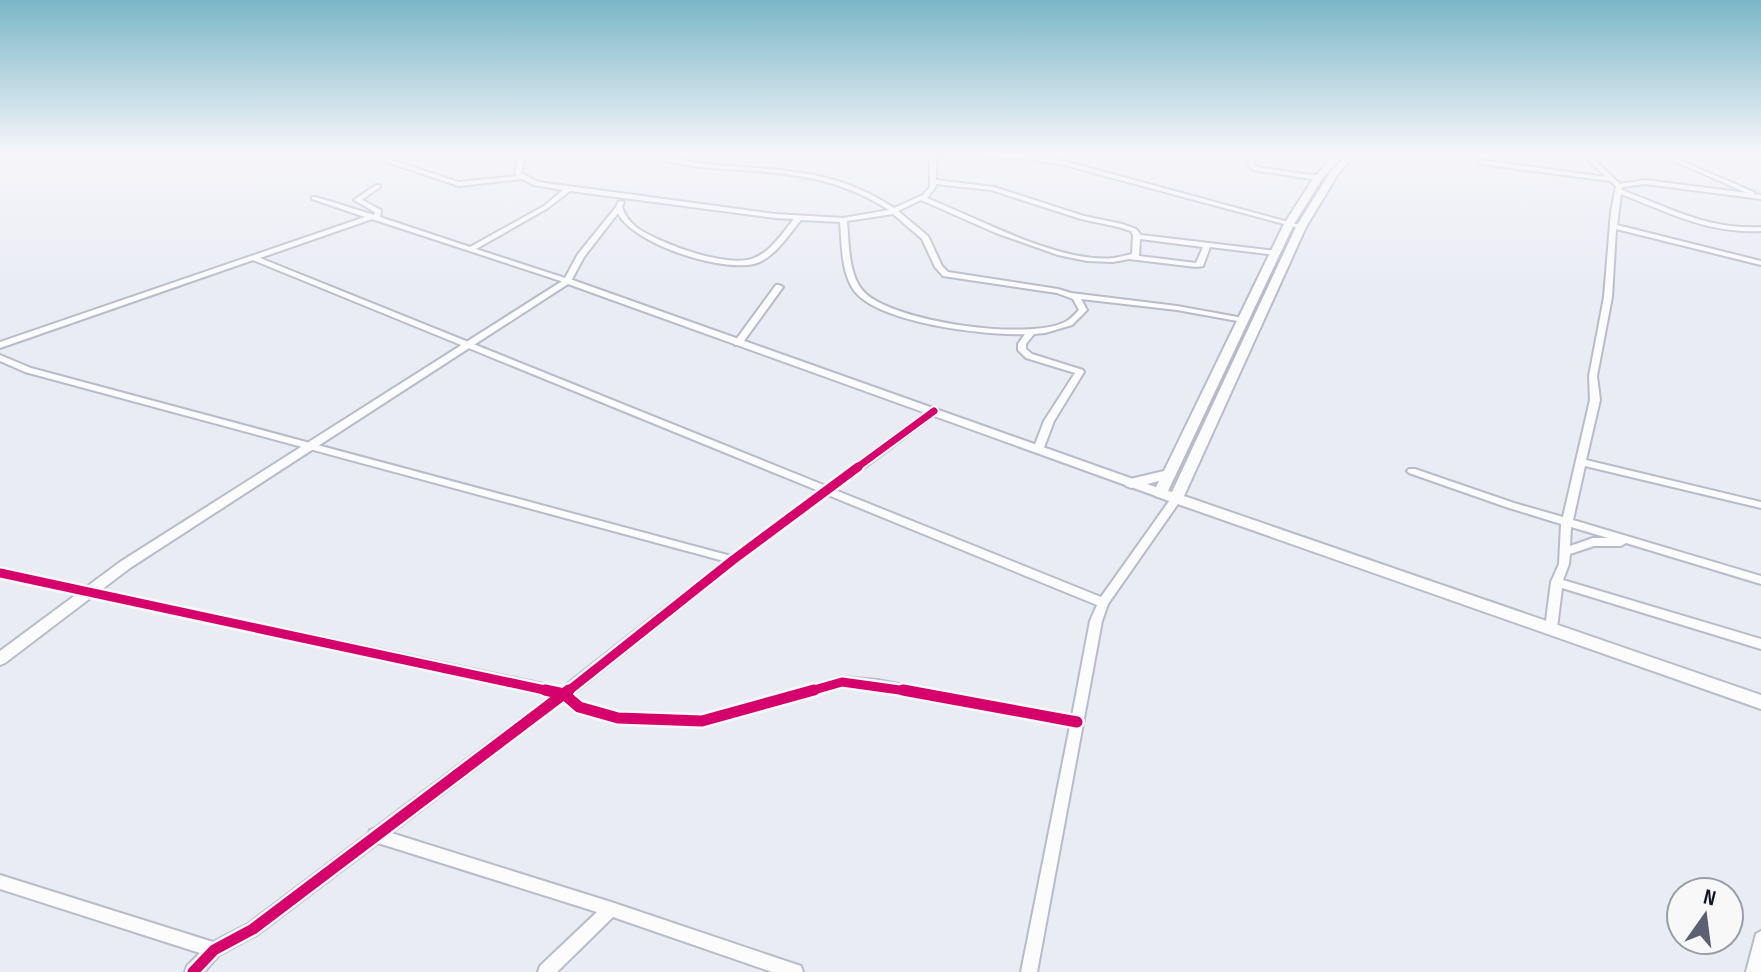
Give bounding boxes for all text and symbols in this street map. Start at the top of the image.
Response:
north arrow [1665,876,1745,956]
text: N [1701,884,1718,913]

